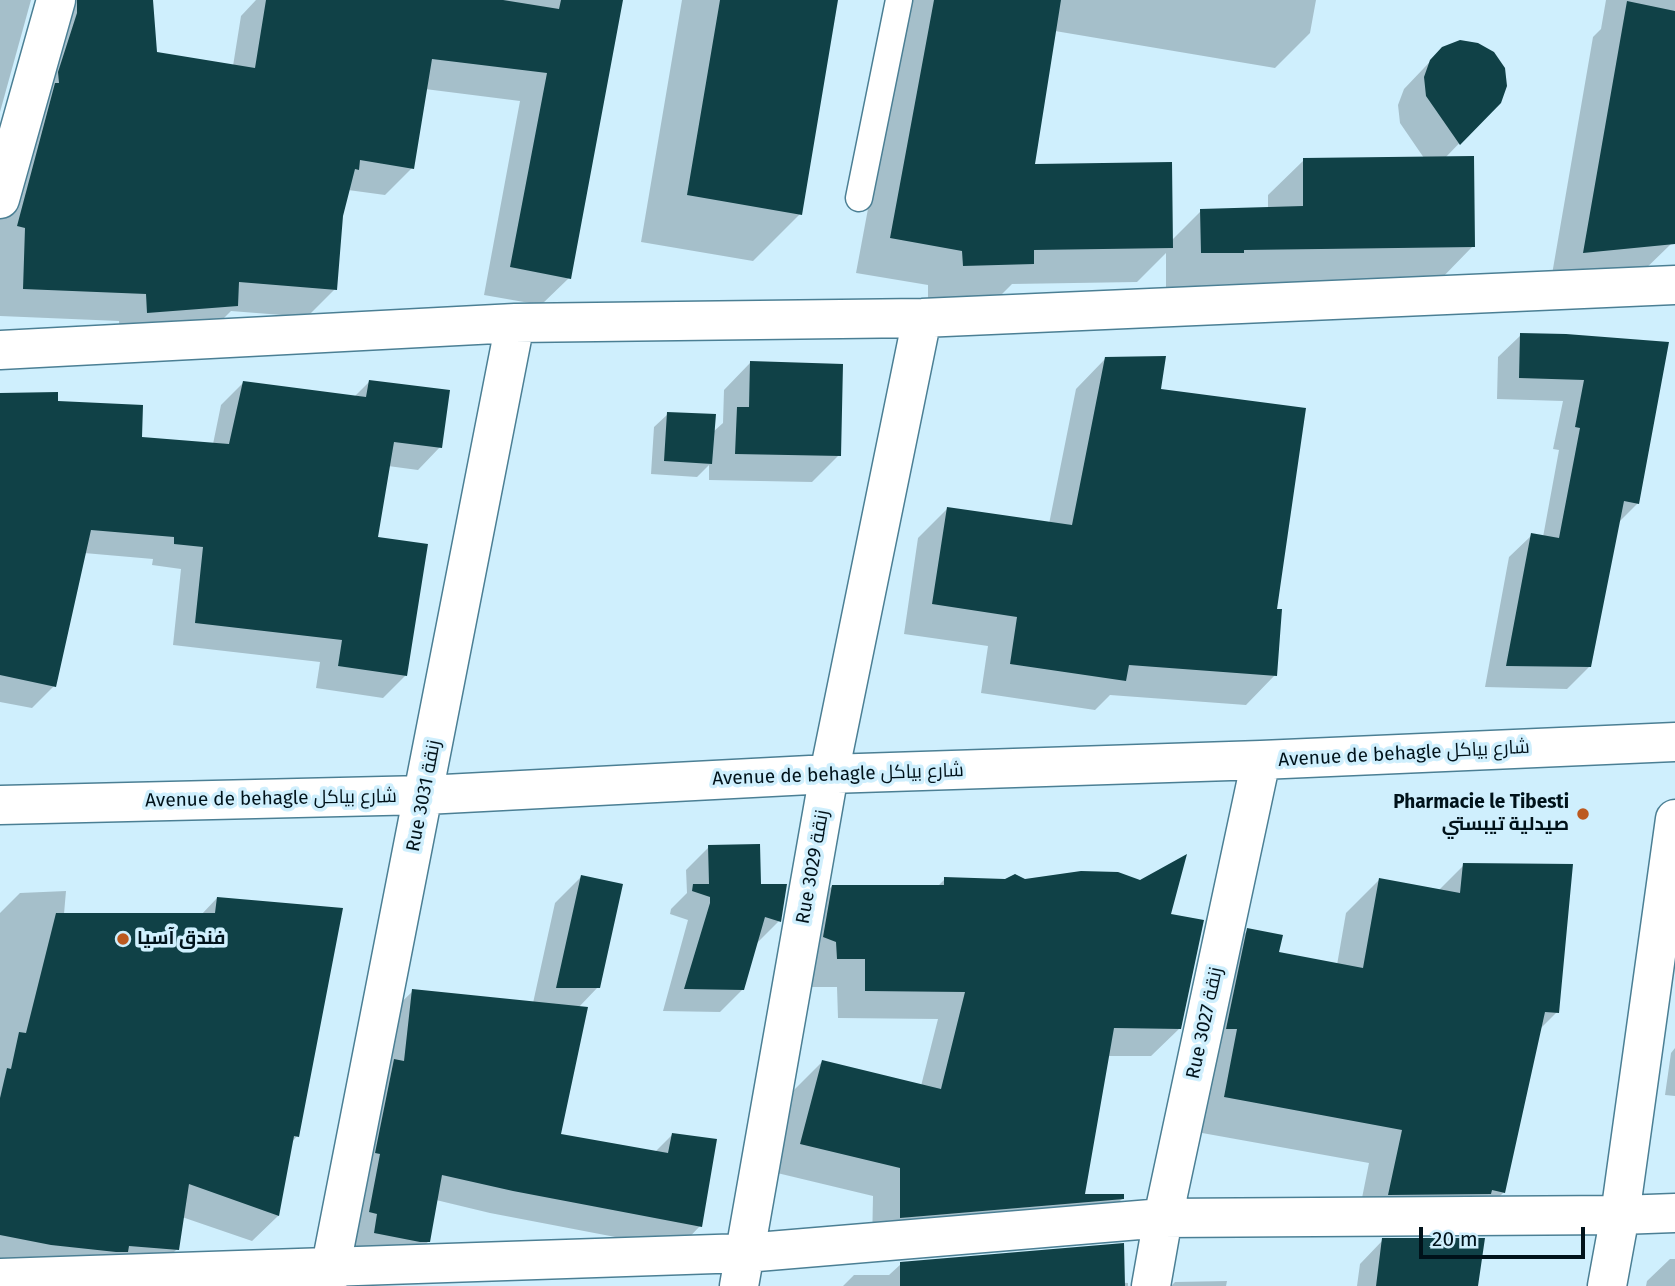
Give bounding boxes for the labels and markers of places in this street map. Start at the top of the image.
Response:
place label: Pharmacie le Tibesti صيدلية تيبستي [1393,792,1569,836]
marker: Pharmacie le Tibesti صيدلية تيبستي [1575,806,1591,822]
place label: فندق آسيا [137,928,225,950]
marker: فندق آسيا [115,931,131,947]

